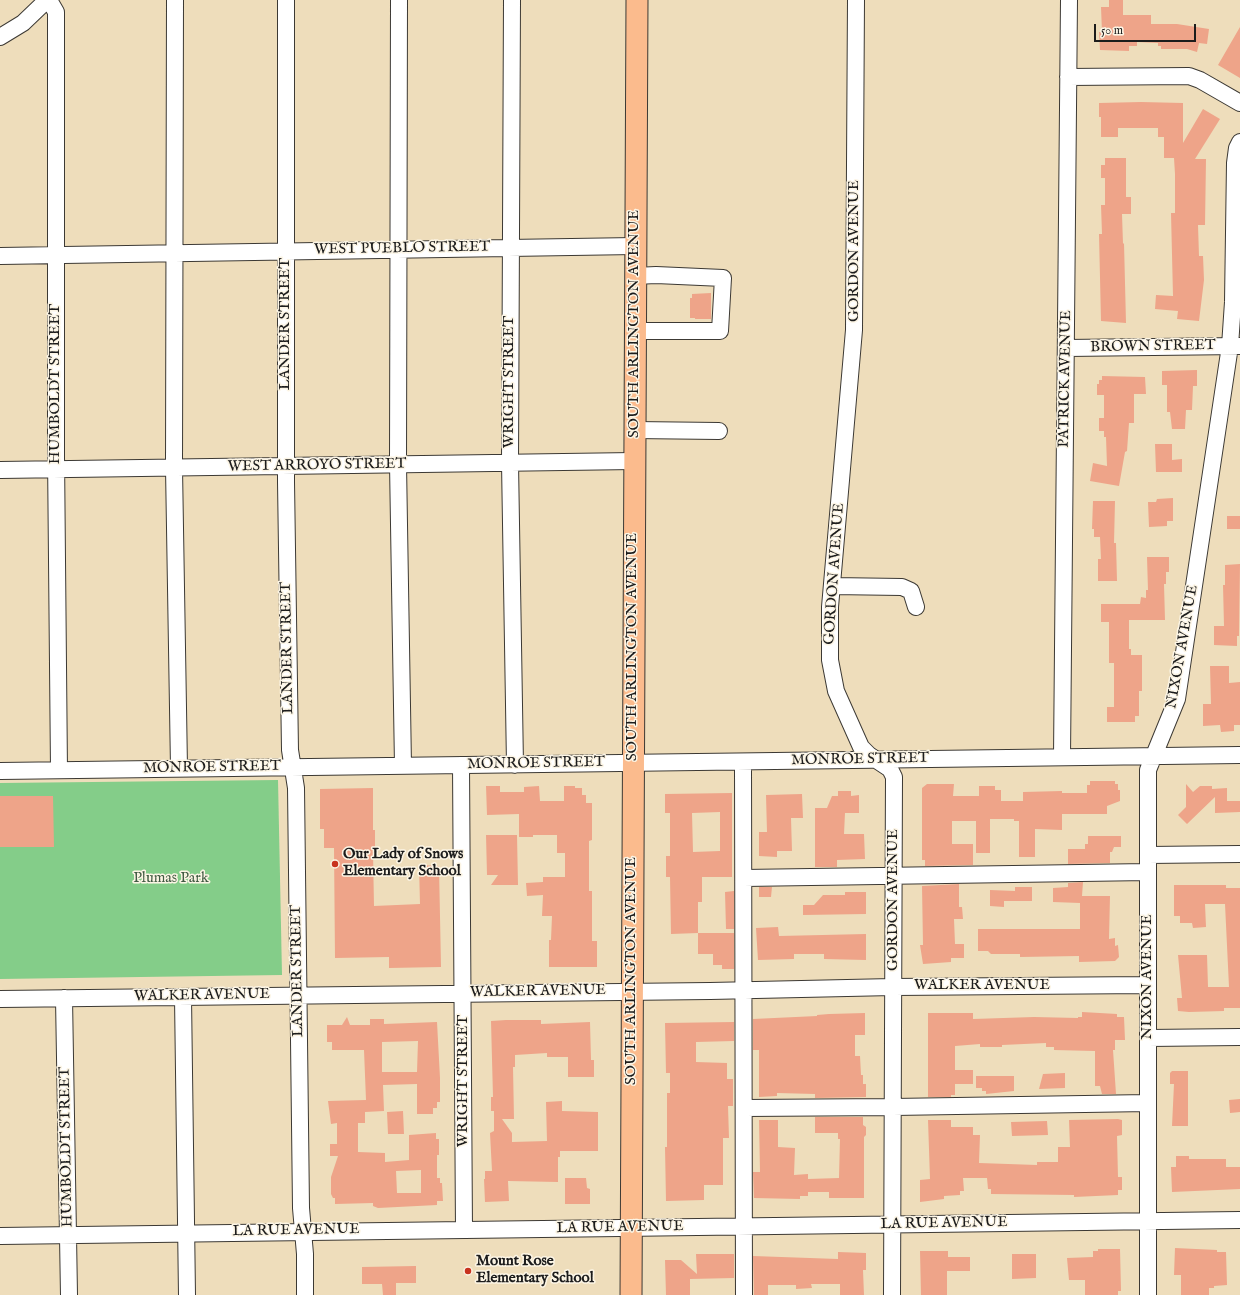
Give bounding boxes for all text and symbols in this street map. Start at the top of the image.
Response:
scale bar [1096,16,1198,42]
text: 50 m [1101,23,1123,38]
street label: GORDON AVENUE [846,180,864,322]
street label: SOUTH ARLINGTON AVENUE [626,210,644,438]
street label: WEST PUEBLO STREET [314,238,490,260]
street label: LANDER STREET [277,258,295,390]
street label: HUMBOLDT STREET [47,304,65,464]
street label: PATRICK AVENUE [1056,310,1076,448]
street label: WRIGHT STREET [501,316,519,448]
street label: BROWN STREET [1090,337,1216,357]
street label: WEST ARROYO STREET [228,455,406,477]
street label: GORDON AVENUE [821,503,849,645]
street label: SOUTH ARLINGTON AVENUE [624,533,642,761]
street label: LANDER STREET [278,582,298,714]
street label: NIXON AVENUE [1163,584,1203,710]
street label: MONROE STREET [791,750,929,770]
street label: MONROE STREET [467,754,605,774]
street label: MONROE STREET [143,758,281,778]
street label: GORDON AVENUE [885,829,903,971]
place label: Our Lady of Snows Elementary School [343,846,463,881]
street label: SOUTH ARLINGTON AVENUE [623,857,641,1085]
marker: Our Lady of Snows Elementary School [330,859,340,869]
park label: Plumas Park [133,870,209,888]
street label: LANDER STREET [288,905,308,1037]
street label: NIXON AVENUE [1139,914,1157,1040]
street label: WALKER AVENUE [914,977,1050,995]
street label: WALKER AVENUE [470,982,606,1002]
street label: WALKER AVENUE [134,986,270,1006]
street label: WRIGHT STREET [455,1015,473,1147]
street label: HUMBOLDT STREET [57,1067,77,1227]
street label: LA RUE AVENUE [880,1214,1008,1234]
street label: LA RUE AVENUE [556,1218,684,1238]
street label: LA RUE AVENUE [232,1221,360,1241]
place label: Mount Rose Elementary School [476,1253,594,1288]
marker: Mount Rose Elementary School [463,1266,473,1276]

